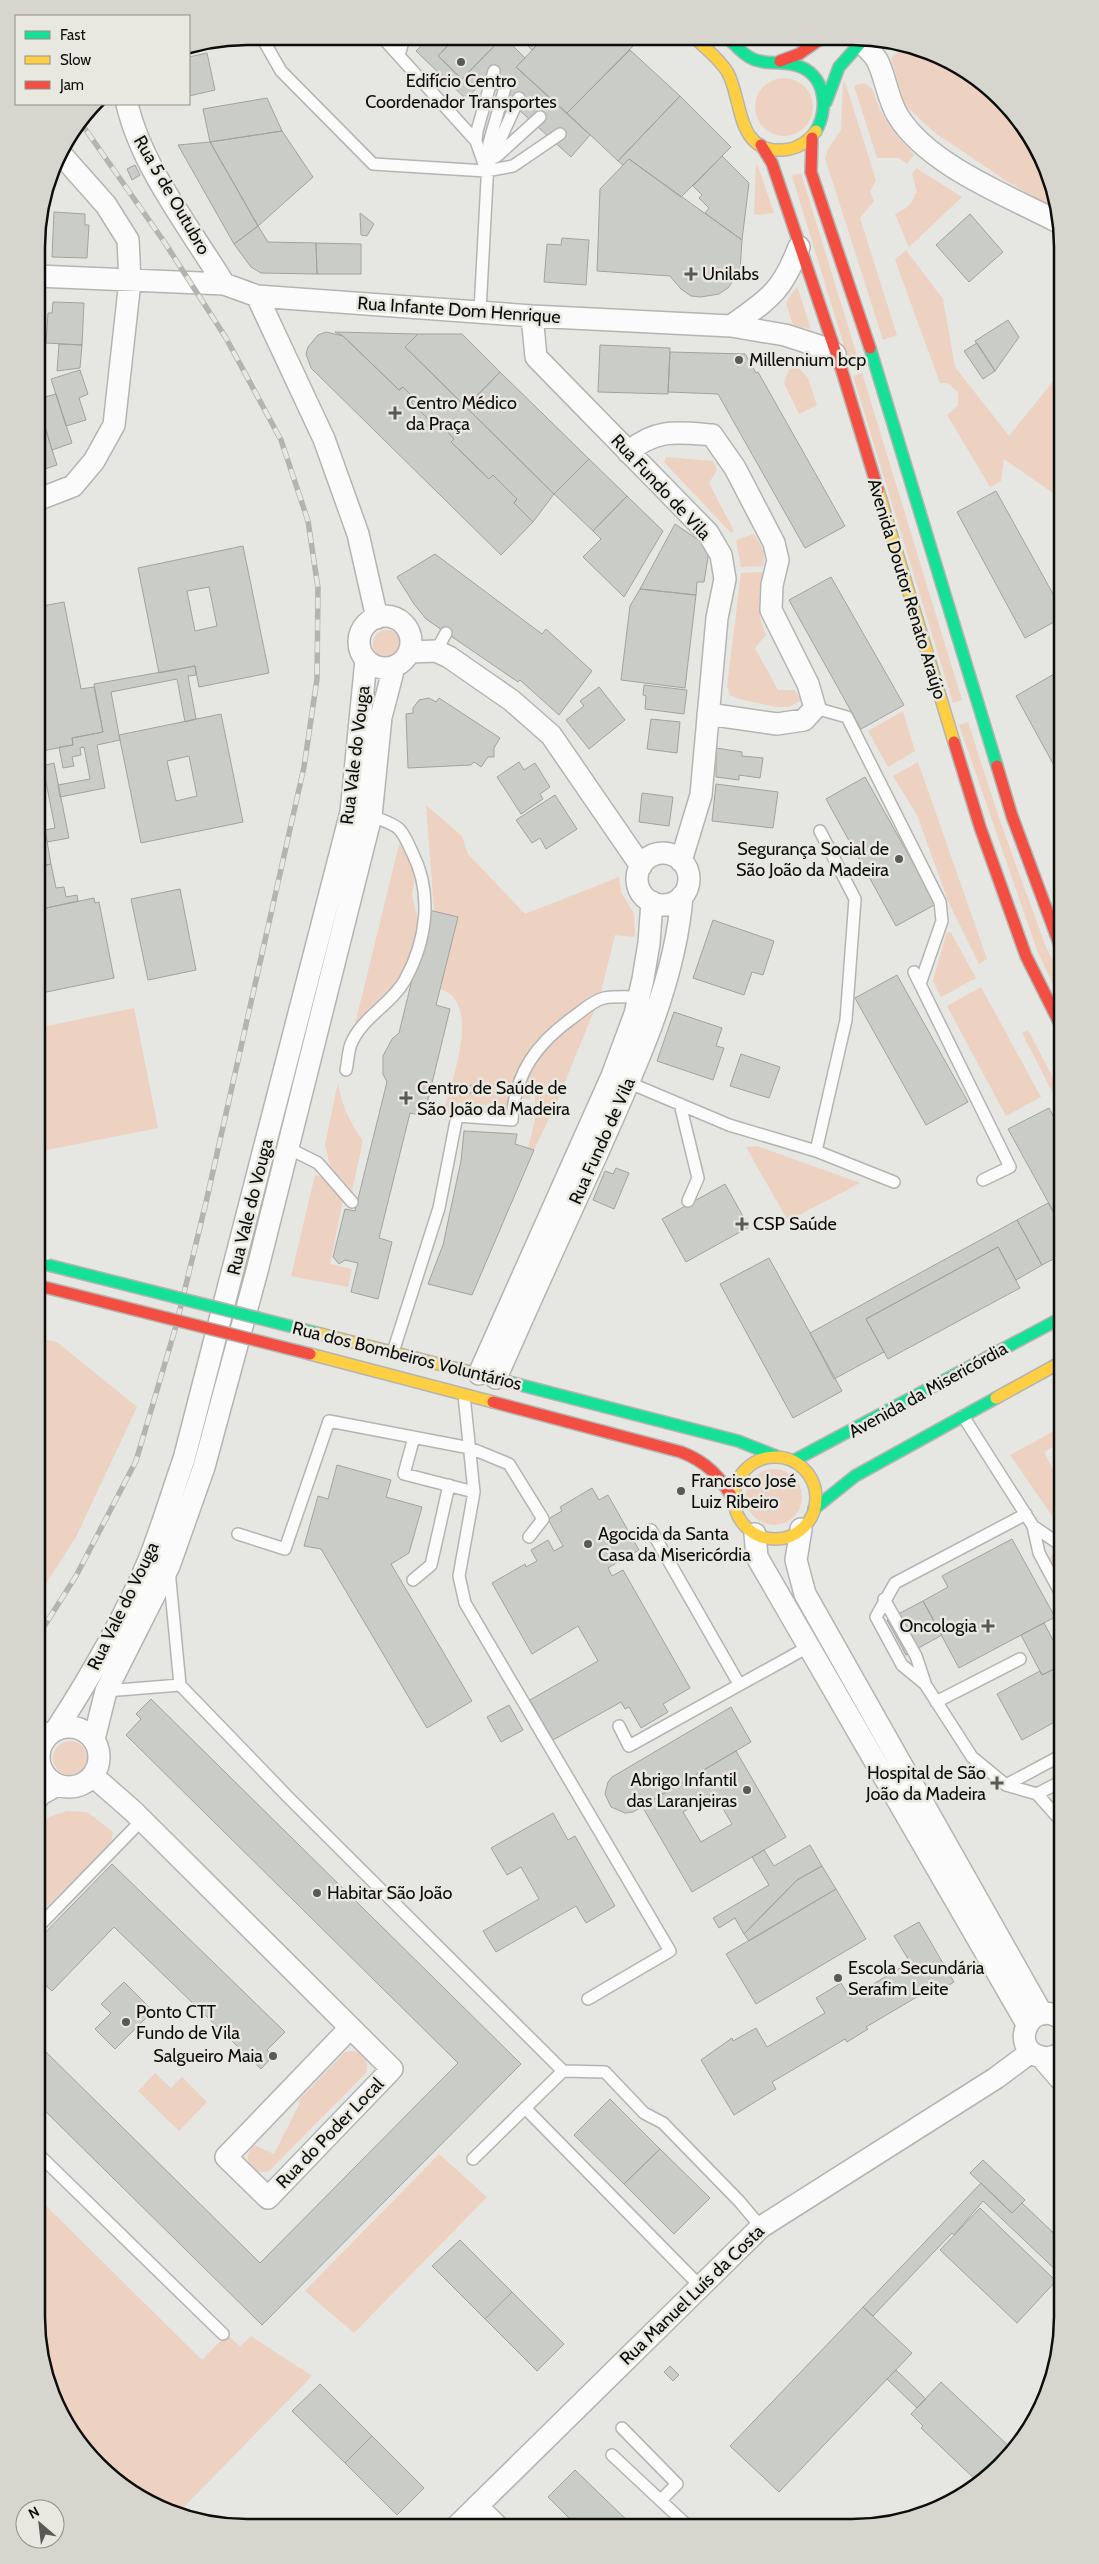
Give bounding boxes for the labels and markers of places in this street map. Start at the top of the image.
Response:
marker: Edifício Centro Coordenador Transportes [455,56,467,68]
place label: Edifício Centro Coordenador Transportes [365,70,557,113]
place label: Unilabs [702,263,759,285]
marker: Unilabs [684,267,698,281]
place label: Millennium bcp [749,349,866,371]
marker: Millennium bcp [733,354,745,366]
place label: Centro Médico da Praça [406,392,517,435]
marker: Centro Médico da Praça [388,406,402,420]
place label: Segurança Social de São João da Madeira [736,838,889,881]
marker: Segurança Social de São João da Madeira [893,853,905,865]
place label: Centro de Saúde de São João da Madeira [417,1077,570,1120]
marker: Centro de Saúde de São João da Madeira [399,1091,413,1105]
place label: CSP Saúde [753,1213,837,1235]
marker: CSP Saúde [735,1217,749,1231]
place label: Francisco José Luiz Ribeiro [691,1470,796,1513]
marker: Francisco José Luiz Ribeiro [675,1485,687,1497]
place label: Agocida da Santa Casa da Misericórdia [598,1523,751,1566]
marker: Agocida da Santa Casa da Misericórdia [582,1538,594,1550]
place label: Oncologia [899,1615,977,1637]
marker: Oncologia [981,1619,995,1633]
place label: Hospital de São João da Madeira [865,1762,986,1805]
place label: Abrigo Infantil das Laranjeiras [626,1769,738,1812]
marker: Hospital de São João da Madeira [990,1776,1004,1790]
marker: Abrigo Infantil das Laranjeiras [741,1784,753,1796]
place label: Habitar São João [327,1882,452,1904]
marker: Habitar São João [311,1887,323,1899]
place label: Escola Secundária Serafim Leite [848,1957,985,2000]
marker: Escola Secundária Serafim Leite [832,1972,844,1984]
place label: Ponto CTT Fundo de Vila [136,2001,240,2044]
marker: Ponto CTT Fundo de Vila [120,2016,132,2028]
place label: Salgueiro Maia [153,2045,263,2067]
marker: Salgueiro Maia [267,2050,279,2062]

